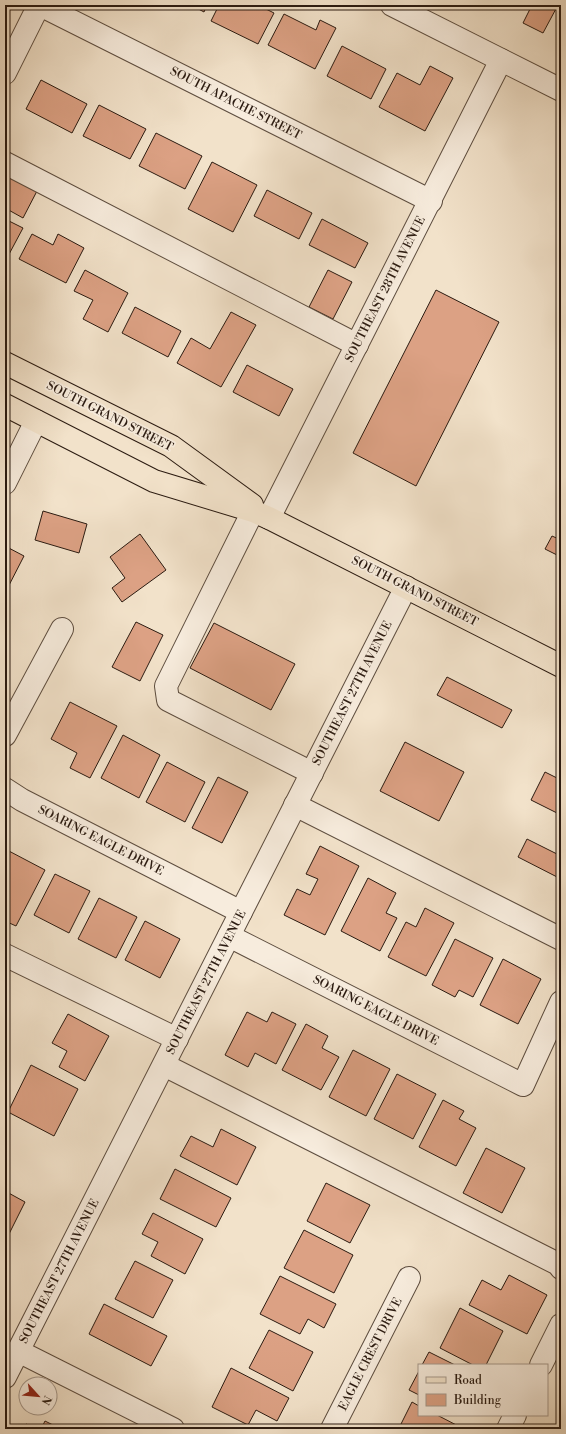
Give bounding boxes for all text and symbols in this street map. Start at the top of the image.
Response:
street label: SOUTH APACHE STREET [167,64,305,143]
street label: SOUTHEAST 28TH AVENUE [342,214,429,365]
street label: SOUTH GRAND STREET [44,378,176,455]
street label: SOUTH GRAND STREET [349,553,481,630]
street label: SOUTHEAST 27TH AVENUE [309,618,396,768]
street label: SOARING EAGLE DRIVE [35,802,166,879]
street label: SOUTHEAST 27TH AVENUE [163,907,250,1057]
street label: SOARING EAGLE DRIVE [310,972,441,1049]
street label: SOUTHEAST 27TH AVENUE [16,1196,103,1346]
street label: EAGLE CREST DRIVE [335,1295,406,1413]
legend [418,1364,548,1416]
text: Road [454,1373,482,1388]
north arrow [18,1376,58,1416]
text: N [38,1393,54,1407]
text: Building [453,1393,502,1408]

